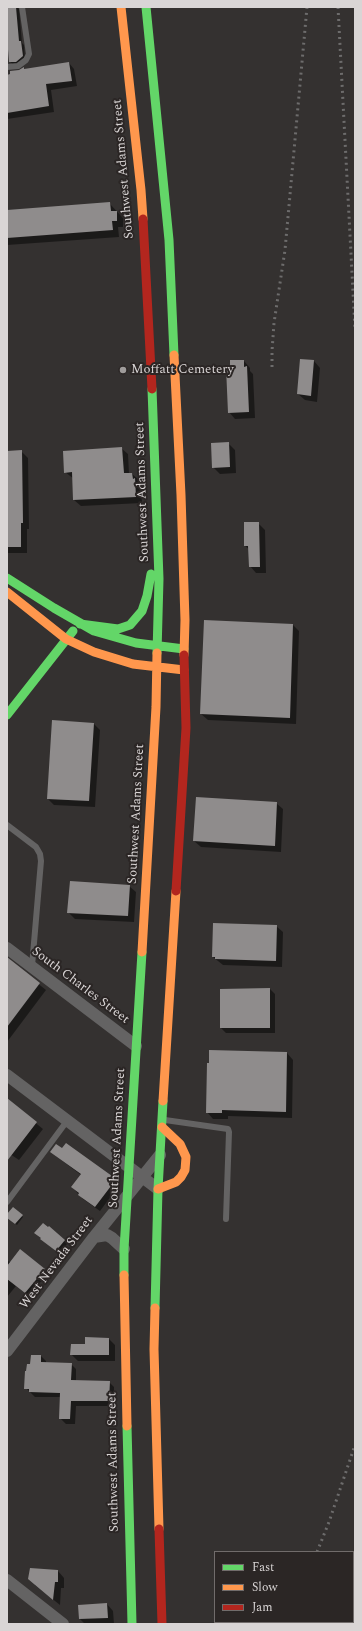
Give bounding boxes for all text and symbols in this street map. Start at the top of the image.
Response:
street label: Southwest Adams Street [110,98,138,240]
place label: Moffatt Cemetery [131,362,234,378]
marker: Moffatt Cemetery [118,365,128,375]
street label: Southwest Adams Street [133,422,153,562]
street label: Southwest Adams Street [126,744,148,884]
street label: South Charles Street [28,944,132,1028]
street label: Southwest Adams Street [107,1068,129,1208]
street label: West Nevada Street [17,1213,97,1313]
street label: Southwest Adams Street [105,1392,123,1532]
legend [214,1551,354,1623]
text: Fast [252,1558,274,1577]
text: Slow [252,1578,277,1597]
text: Jam [252,1598,273,1617]

